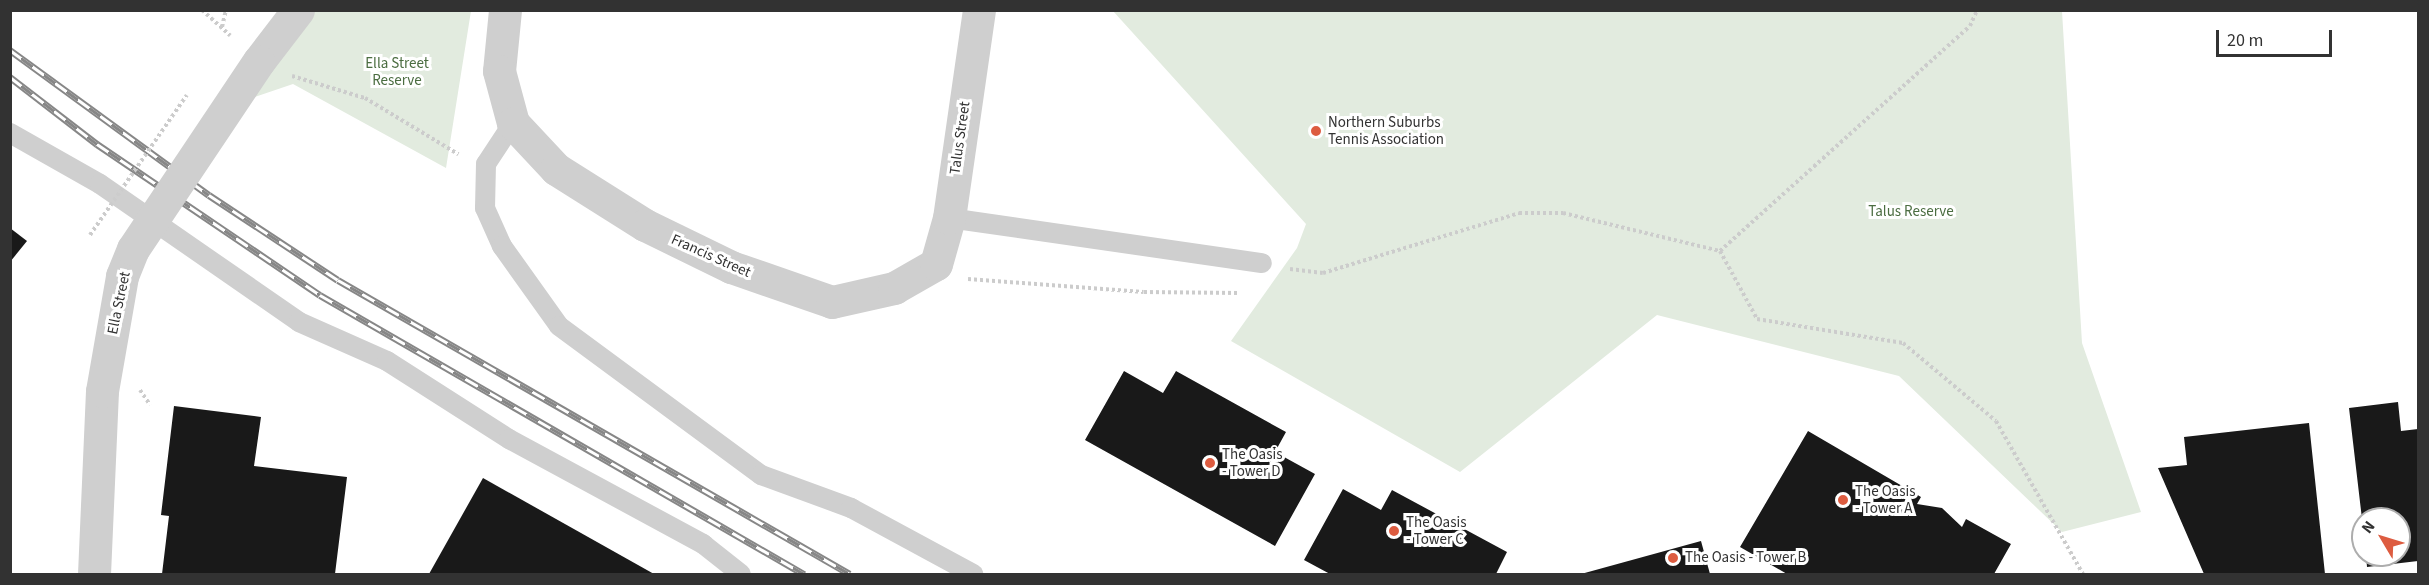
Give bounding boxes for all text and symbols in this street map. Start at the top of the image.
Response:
scale bar [2219,18,2334,56]
text: 20 m [2227,28,2263,53]
park label: Ella Street Reserve [365,54,429,89]
street label: Talus Street [946,100,974,176]
place label: Northern Suburbs Tennis Association [1328,113,1444,148]
marker: Northern Suburbs Tennis Association [1309,124,1323,138]
park label: Talus Reserve [1868,203,1954,221]
street label: Francis Street [668,230,754,282]
street label: Ella Street [104,270,134,336]
place label: The Oasis - Tower D [1222,445,1282,480]
marker: The Oasis - Tower D [1203,456,1217,470]
place label: The Oasis - Tower A [1855,482,1915,517]
marker: The Oasis - Tower A [1836,493,1850,507]
north arrow [2351,507,2411,567]
place label: The Oasis - Tower C [1406,513,1466,548]
text: N [2356,516,2380,538]
marker: The Oasis - Tower C [1387,524,1401,538]
place label: The Oasis - Tower B [1685,549,1806,567]
marker: The Oasis - Tower B [1666,551,1680,565]

